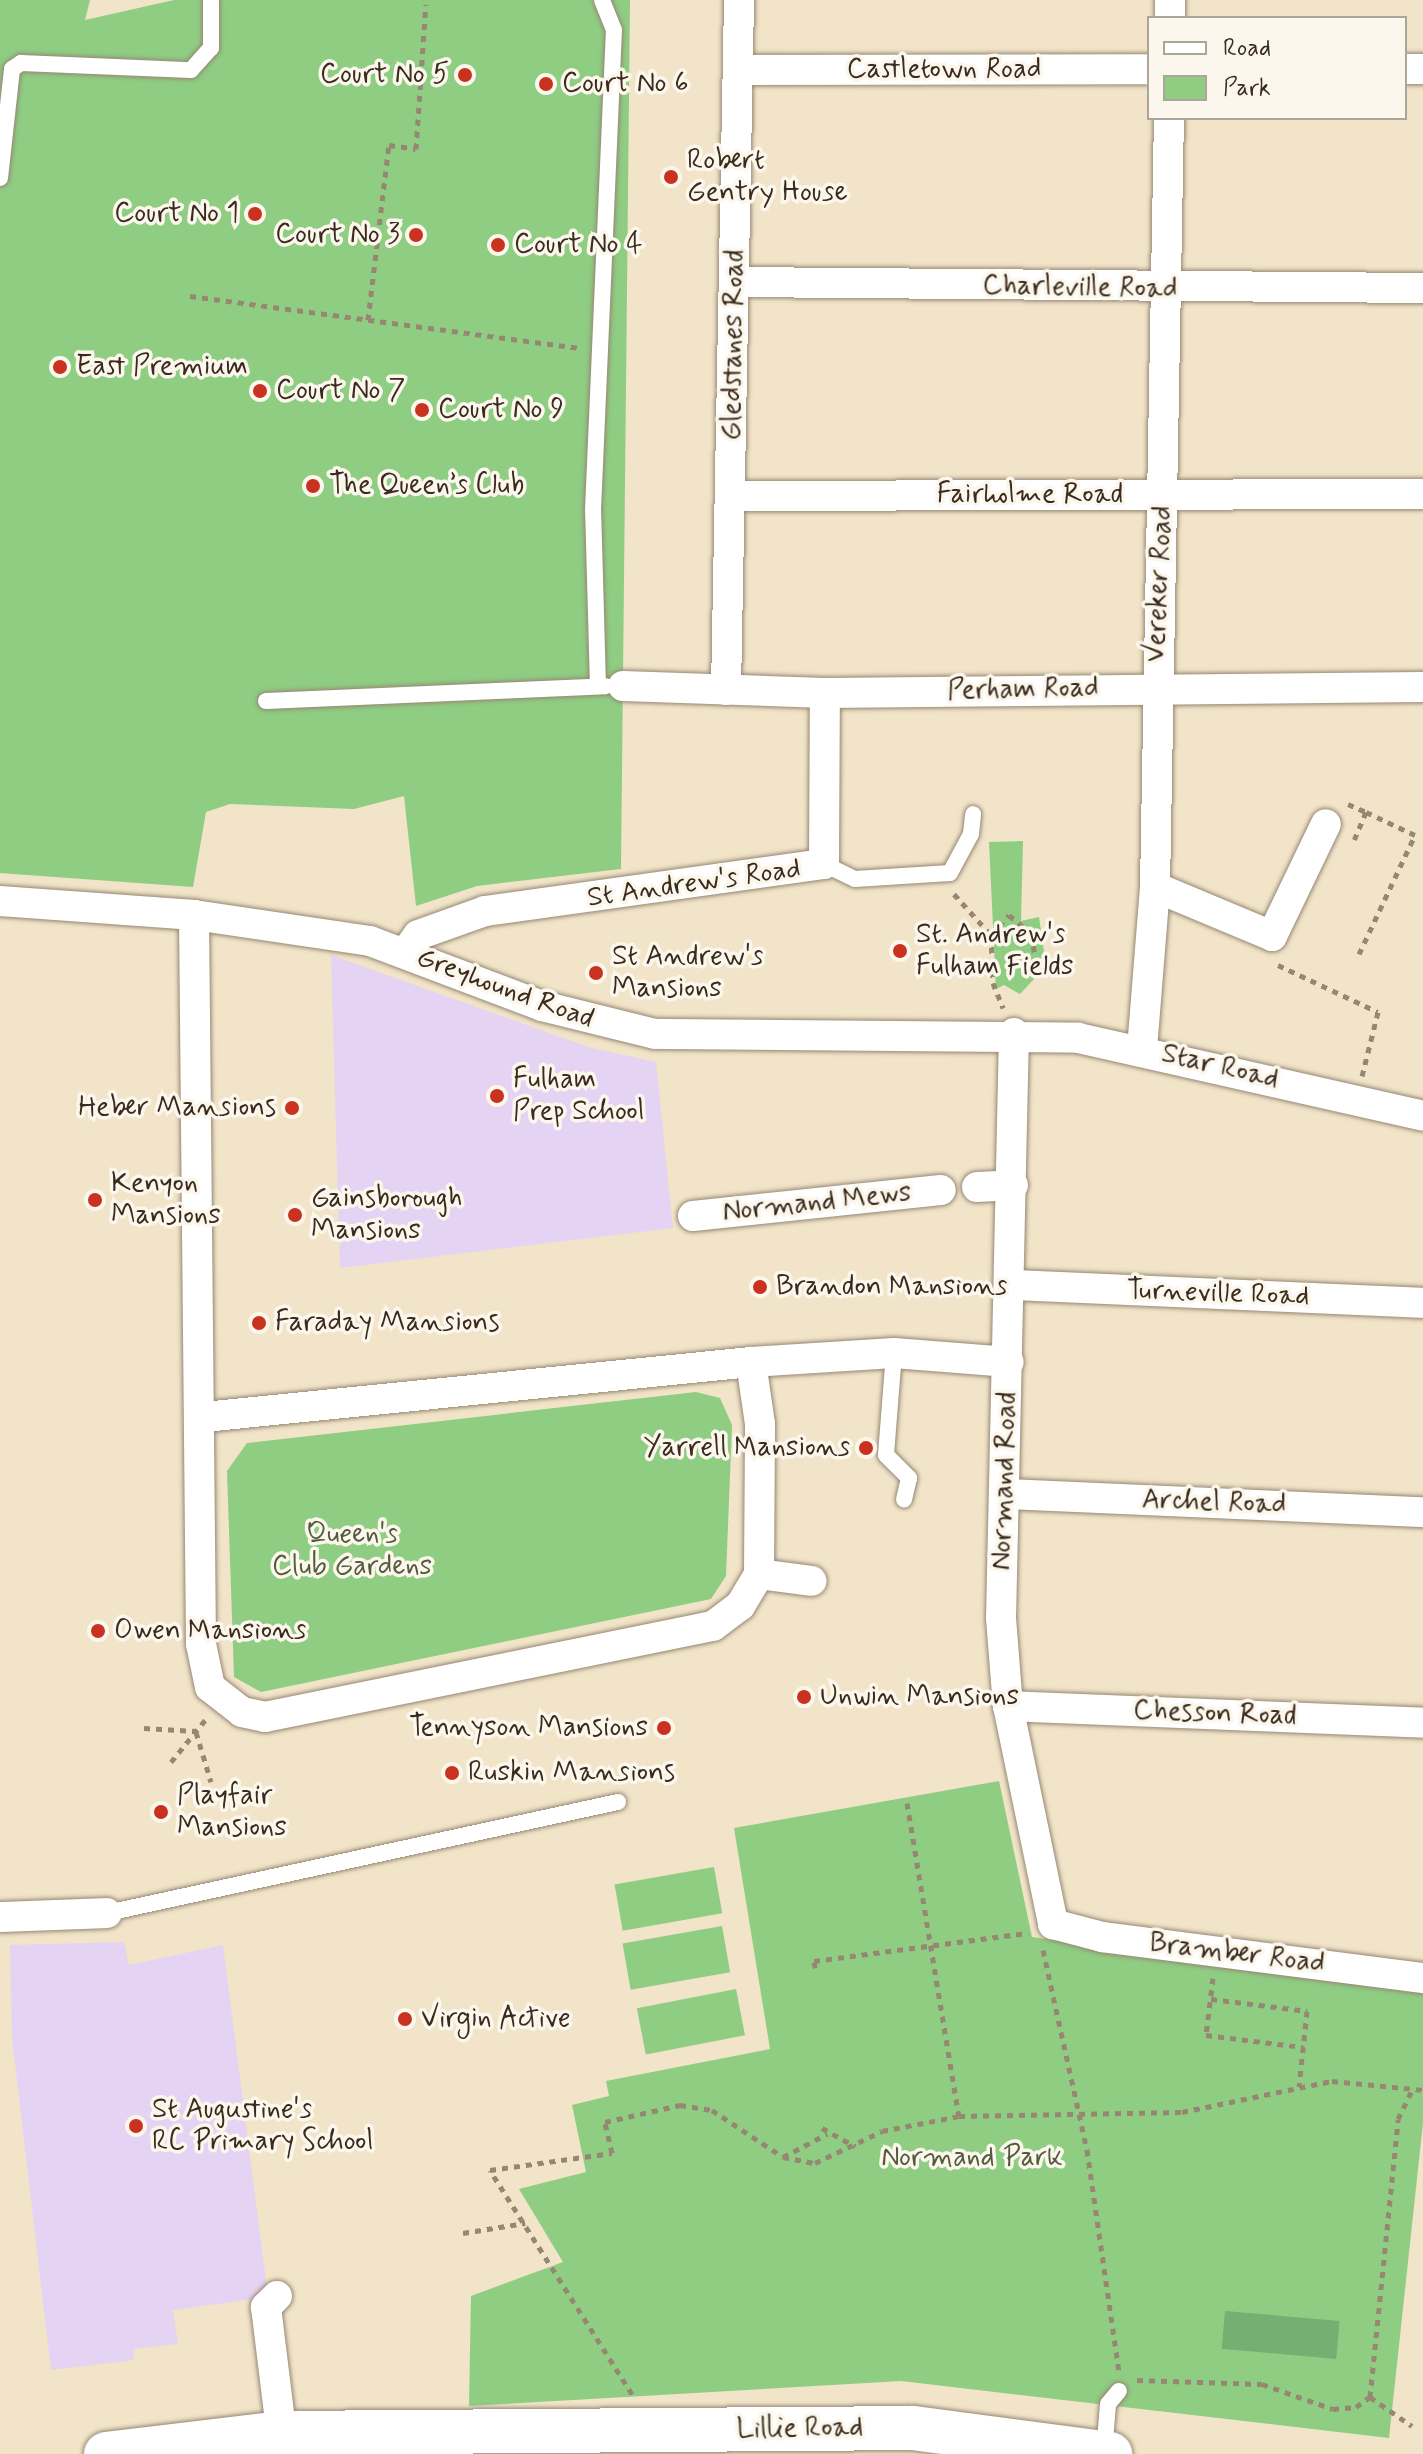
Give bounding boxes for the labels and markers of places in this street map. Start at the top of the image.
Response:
place label: Court No 5 [320,58,449,92]
marker: Court No 5 [456,66,474,84]
place label: Court No 6 [562,67,688,101]
marker: Court No 6 [537,75,555,93]
place label: Robert Gentry House [687,144,848,210]
marker: Robert Gentry House [662,168,680,186]
place label: Court No 1 [114,197,239,231]
marker: Court No 1 [246,205,264,223]
place label: Court No 3 [275,218,400,252]
marker: Court No 3 [407,226,425,244]
place label: Court No 4 [514,228,642,262]
marker: Court No 4 [489,236,507,254]
place label: East Premium [76,350,248,384]
marker: East Premium [51,358,69,376]
place label: Court No 7 [276,374,405,408]
marker: Court No 7 [251,382,269,400]
place label: Court No 9 [438,393,564,427]
marker: Court No 9 [413,401,431,419]
place label: The Queen’s Club [329,469,533,503]
marker: The Queen’s Club [304,477,322,495]
place label: St. Andrew's Fulham Fields [916,918,1074,984]
place label: St Andrew's Mansions [612,940,756,1006]
marker: St. Andrew's Fulham Fields [891,942,909,960]
marker: St Andrew's Mansions [587,964,605,982]
place label: Fulham Prep School [513,1063,645,1129]
marker: Fulham Prep School [488,1087,506,1105]
place label: Heber Mansions [88,1091,276,1125]
marker: Heber Mansions [283,1099,301,1117]
place label: Kenyon Mansions [111,1167,221,1233]
place label: Gainsborough Mansions [311,1182,462,1248]
marker: Kenyon Mansions [86,1191,104,1209]
marker: Gainsborough Mansions [286,1206,304,1224]
place label: Brandon Mansions [776,1270,999,1304]
marker: Brandon Mansions [751,1278,769,1296]
place label: Faraday Mansions [275,1306,489,1340]
marker: Faraday Mansions [250,1314,268,1332]
place label: Yarrell Mansions [649,1431,850,1465]
marker: Yarrell Mansions [857,1439,875,1457]
place label: Owen Mansions [114,1614,298,1648]
marker: Owen Mansions [89,1622,107,1640]
place label: Unwin Mansions [820,1680,1016,1714]
marker: Unwin Mansions [795,1688,813,1706]
place label: Tennyson Mansions [409,1711,648,1745]
marker: Tennyson Mansions [655,1719,673,1737]
place label: Ruskin Mansions [468,1756,662,1790]
marker: Ruskin Mansions [443,1764,461,1782]
place label: Playfair Mansions [177,1779,287,1845]
marker: Playfair Mansions [152,1803,170,1821]
place label: Virgin Active [421,2002,570,2036]
marker: Virgin Active [396,2010,414,2028]
place label: St Augustine's RC Primary School [152,2093,377,2159]
marker: St Augustine's RC Primary School [127,2117,145,2135]

